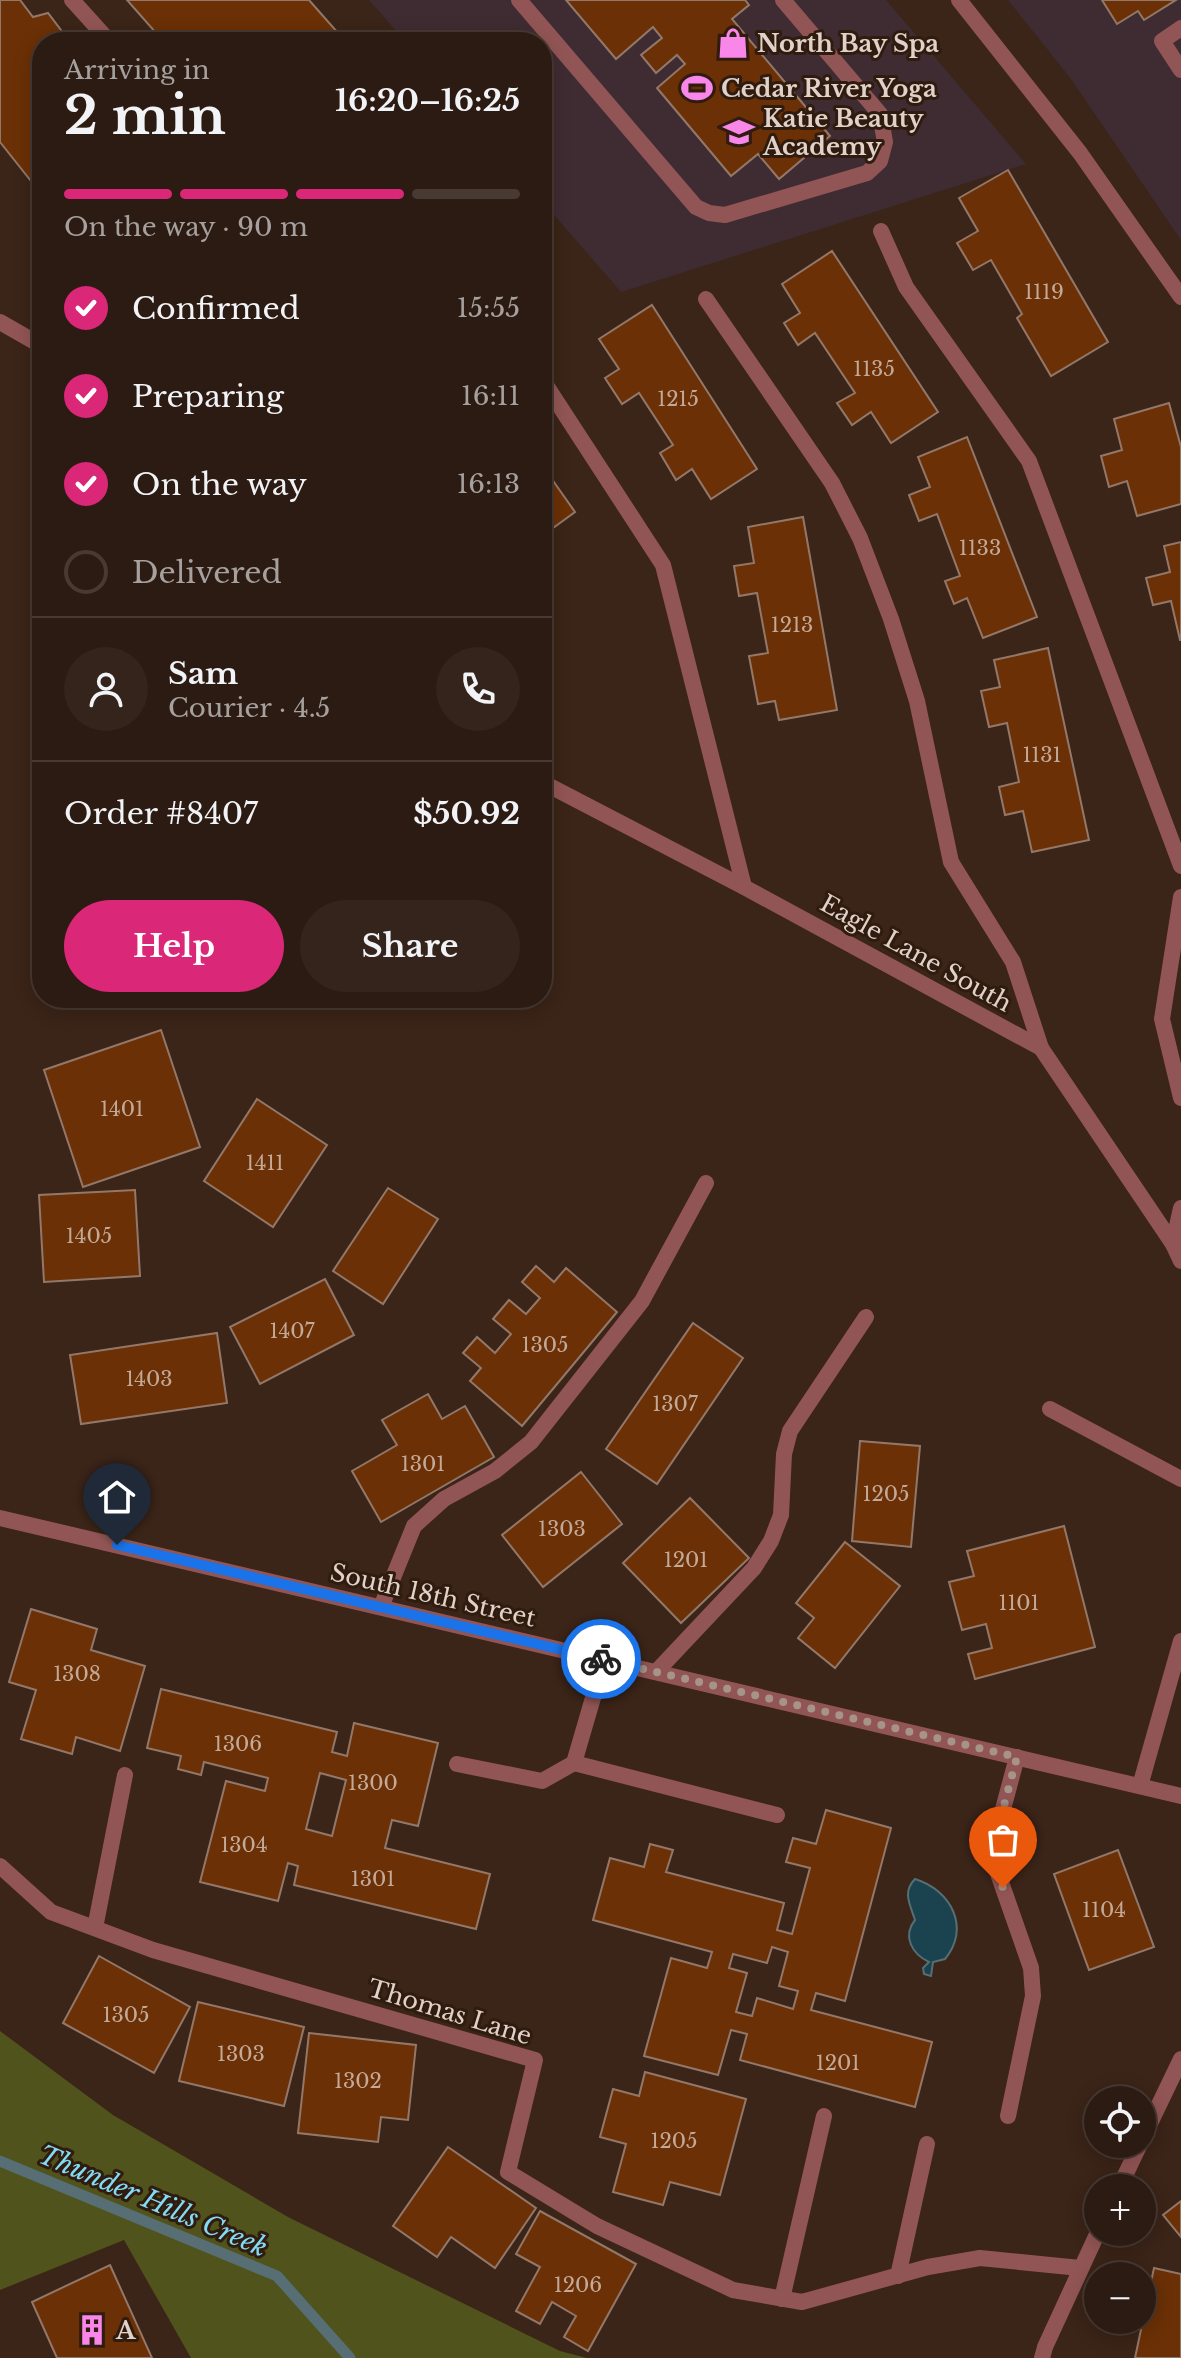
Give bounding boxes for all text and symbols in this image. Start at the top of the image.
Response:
shop icon: North Bay Spa [716,26,750,60]
place label: North Bay Spa [757,29,939,58]
text: Arriving in [64,54,210,86]
sports icon: Cedar River Yoga [680,71,714,105]
place label: Cedar River Yoga [721,74,937,103]
text: 16:20–16:25 [335,82,520,119]
text: 2 min [64,84,226,148]
place label: Katie Beauty Academy [762,104,924,161]
school or university icon: Katie Beauty Academy [722,115,756,149]
text: On the way · 90 m [64,211,308,243]
house number: 1119 [1024,280,1064,304]
icon: check [64,286,108,330]
text: Confirmed [132,290,300,327]
text: 15:55 [457,292,520,324]
house number: 1135 [853,357,895,381]
icon: check [64,374,108,418]
text: Preparing [132,378,284,415]
text: 16:11 [461,380,520,412]
house number: 1215 [657,387,699,411]
icon: check [64,462,108,506]
text: On the way [132,466,307,503]
text: 16:13 [457,468,520,500]
house number: 1133 [959,536,1001,560]
text: Delivered [132,554,282,591]
house number: 1213 [771,613,813,637]
button: person [64,647,148,731]
button: phone [436,647,520,731]
text: Sam [168,655,238,692]
text: Courier · 4.5 [168,692,330,724]
house number: 1131 [1022,743,1062,767]
text: Order #8407 [64,795,258,832]
text: $50.92 [413,795,520,832]
street label: Eagle Lane South [815,888,1017,1018]
button: Help [64,900,284,992]
button: Share [300,900,520,992]
house number: 1401 [100,1097,144,1121]
house number: 1411 [246,1151,284,1175]
house number: 1405 [66,1224,112,1248]
house number: 1407 [270,1319,315,1343]
house number: 1305 [522,1333,568,1357]
house number: 1403 [125,1367,173,1391]
house number: 1307 [652,1392,699,1416]
house number: 1301 [401,1452,445,1476]
pin [83,1463,151,1545]
icon: home [95,1475,139,1519]
house number: 1205 [863,1482,909,1506]
house number: 1303 [538,1517,586,1541]
house number: 1201 [664,1548,708,1572]
street label: South 18th Street [328,1557,538,1633]
house number: 1101 [998,1591,1040,1615]
courier [561,1619,641,1699]
icon: bike [579,1637,623,1681]
house number: 1308 [53,1662,101,1686]
house number: 1306 [214,1732,262,1756]
house number: 1300 [348,1771,398,1795]
pin [969,1806,1037,1888]
icon: bag [981,1818,1025,1862]
house number: 1304 [220,1833,268,1857]
house number: 1301 [351,1867,395,1891]
house number: 1104 [1082,1898,1126,1922]
street label: Thomas Lane [365,1973,535,2051]
house number: 1305 [103,2003,149,2027]
house number: 1303 [217,2042,265,2066]
house number: 1201 [816,2051,860,2075]
house number: 1302 [334,2069,382,2093]
map controls [1084,2086,1156,2334]
button: locate [1084,2086,1156,2158]
house number: 1205 [651,2129,697,2153]
water label: Thunder Hills Creek [34,2138,272,2264]
button: + [1084,2174,1156,2246]
button: − [1084,2262,1156,2334]
house number: 1206 [554,2273,602,2297]
building icon: A [75,2313,109,2347]
place label: A [115,2316,137,2345]

